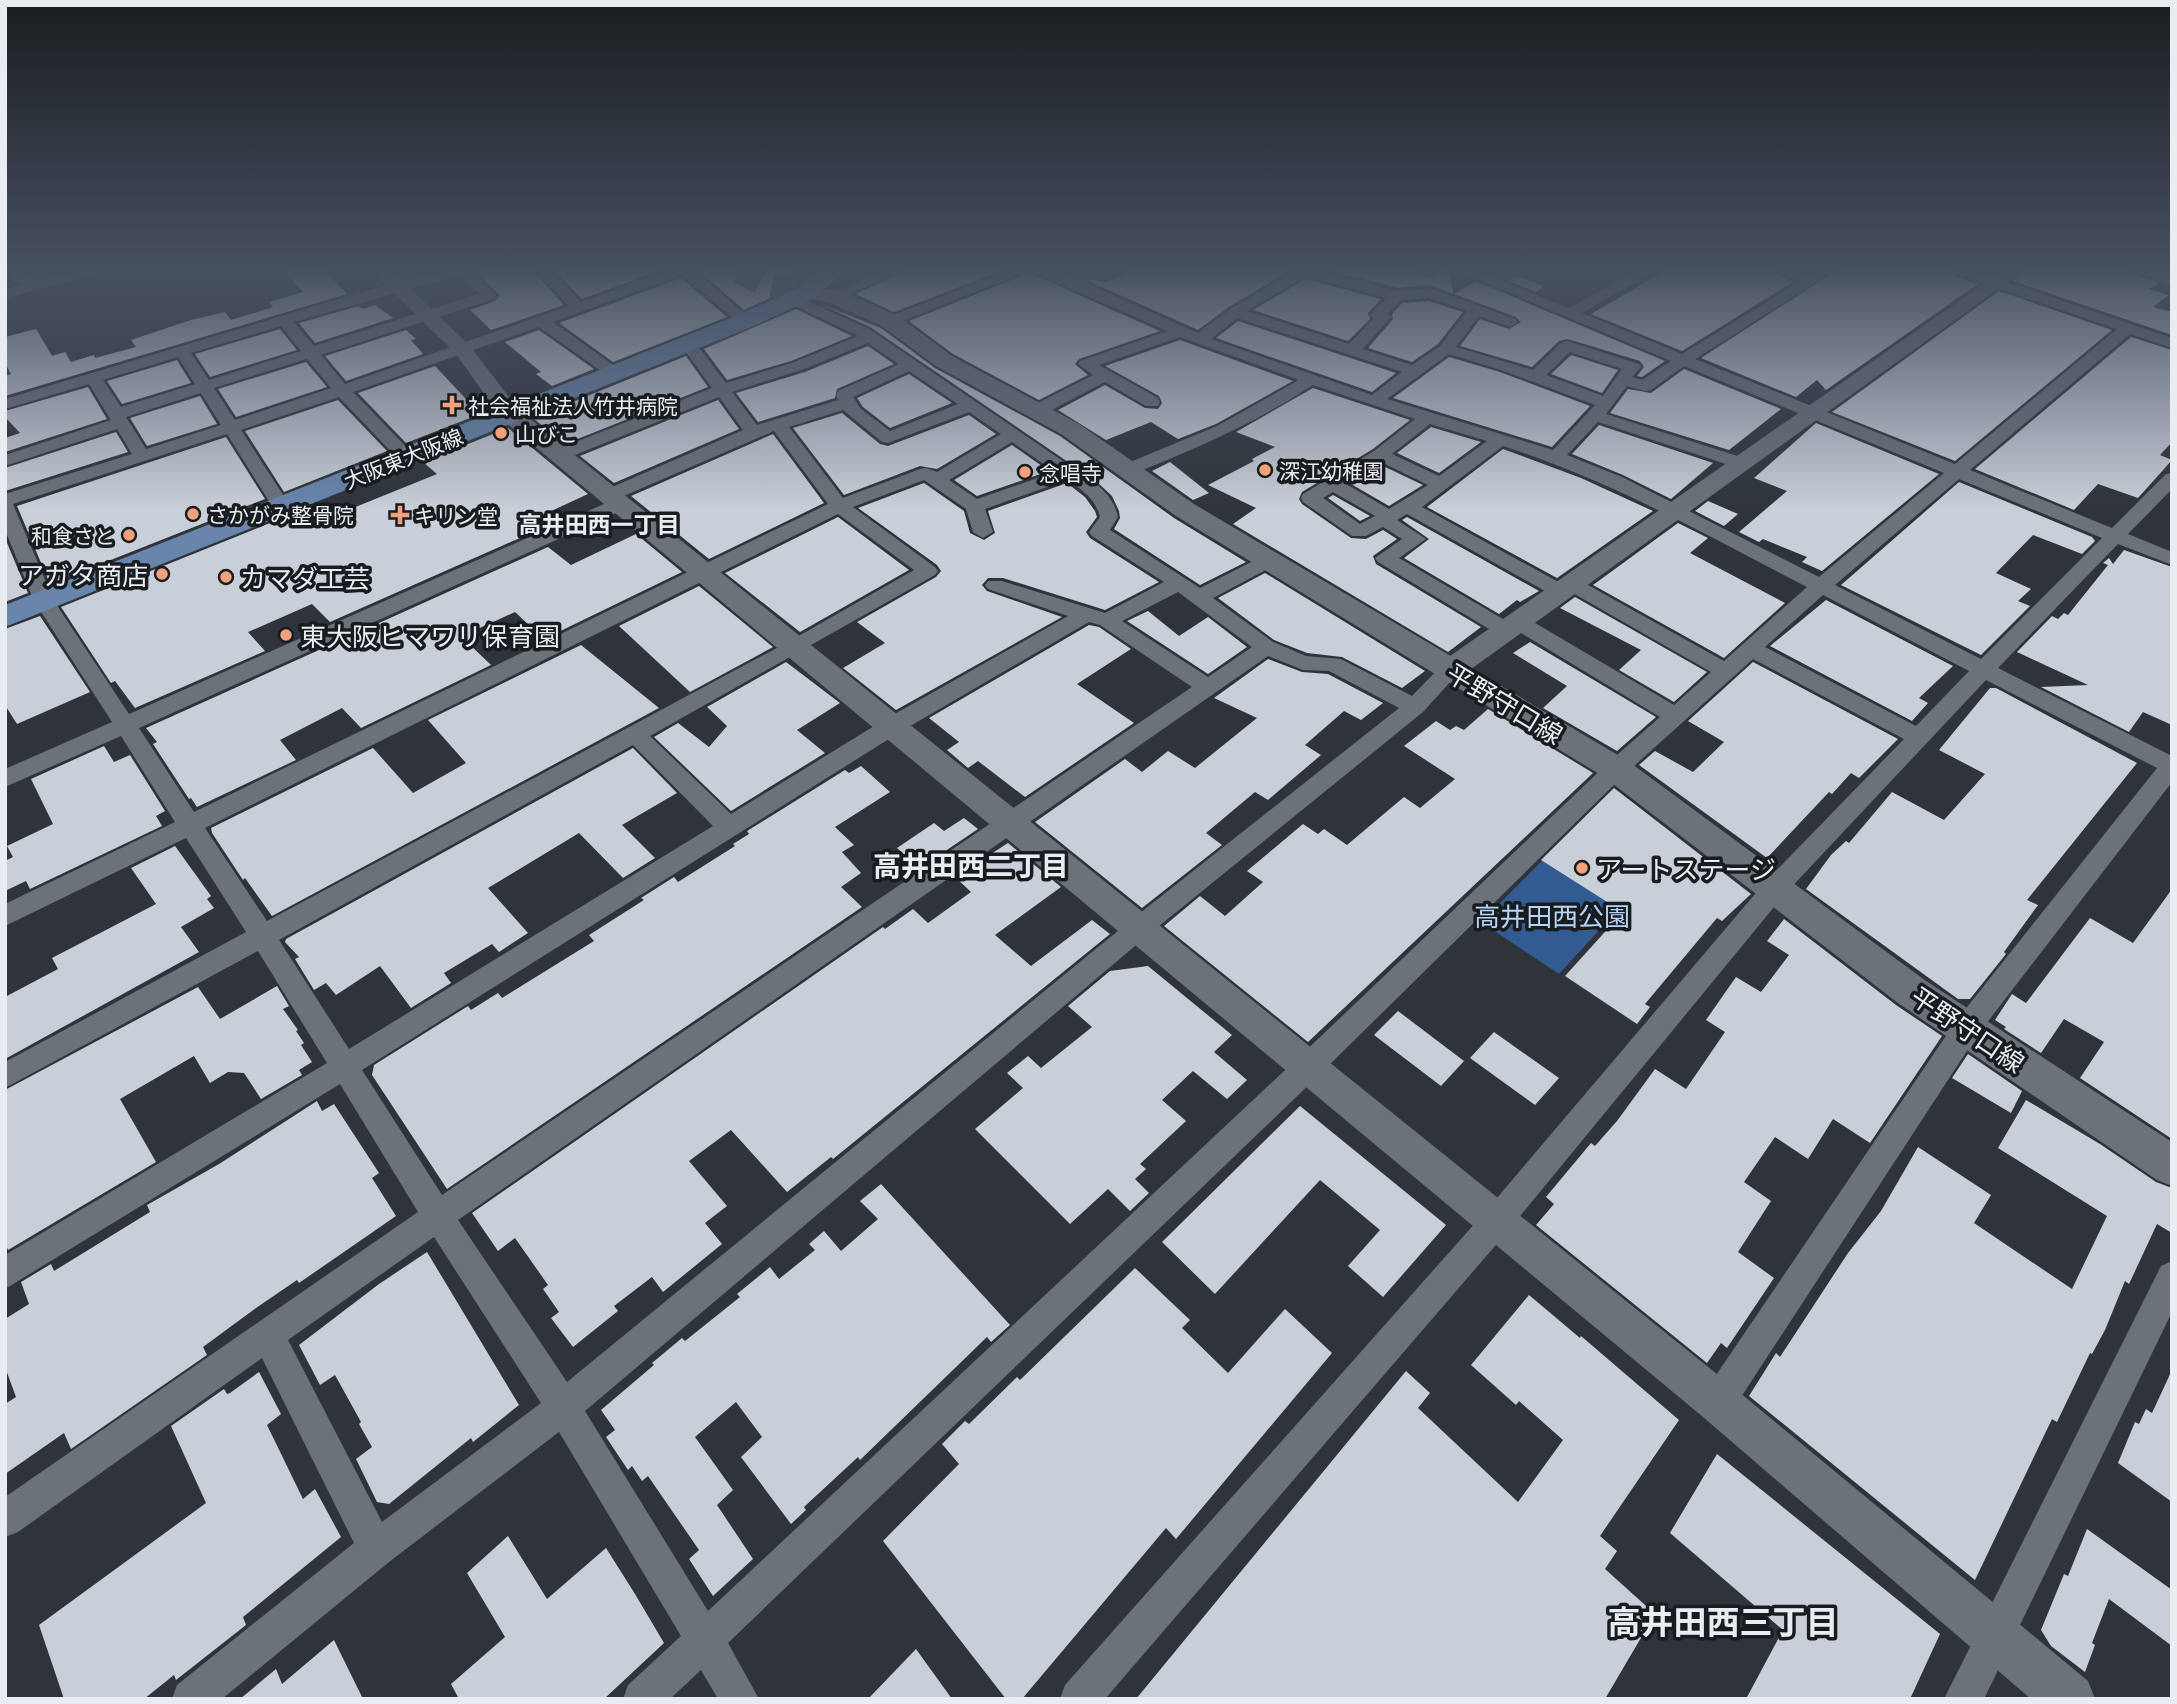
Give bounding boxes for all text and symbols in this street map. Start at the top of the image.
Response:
place label: 社会福祉法人竹井病院 [468,393,678,418]
marker: 社会福祉法人竹井病院 [442,395,462,415]
place label: 山びこ [515,421,578,446]
street label: 大阪東大阪線 [340,423,466,493]
marker: 山びこ [493,425,509,441]
place label: 深江幼稚園 [1279,458,1384,483]
place label: 念唱寺 [1039,460,1102,485]
marker: 深江幼稚園 [1257,462,1273,478]
marker: 念唱寺 [1017,464,1033,480]
place label: さかがみ整骨院 [207,502,354,527]
place label: キリン堂 [414,503,498,528]
marker: さかがみ整骨院 [185,506,201,522]
marker: キリン堂 [392,507,408,523]
district label: 高井田西一丁目 [519,510,680,538]
place label: 和食さと [31,523,115,548]
marker: 和食さと [121,527,137,543]
place label: アガタ商店 [18,559,148,590]
place label: カマダ工芸 [240,562,370,593]
marker: アガタ商店 [154,566,170,582]
marker: カマダ工芸 [218,569,234,585]
place label: 東大阪ヒマワリ保育園 [300,620,560,651]
marker: 東大阪ヒマワリ保育園 [278,627,294,643]
street label: 平野守口線 [1441,656,1569,750]
district label: 高井田西二丁目 [873,848,1069,882]
place label: アートステージ [1596,853,1776,884]
marker: アートステージ [1574,860,1590,876]
park label: 高井田西公園 [1474,900,1630,931]
street label: 平野守口線 [1905,980,2031,1078]
district label: 高井田西三丁目 [1608,1600,1839,1641]

